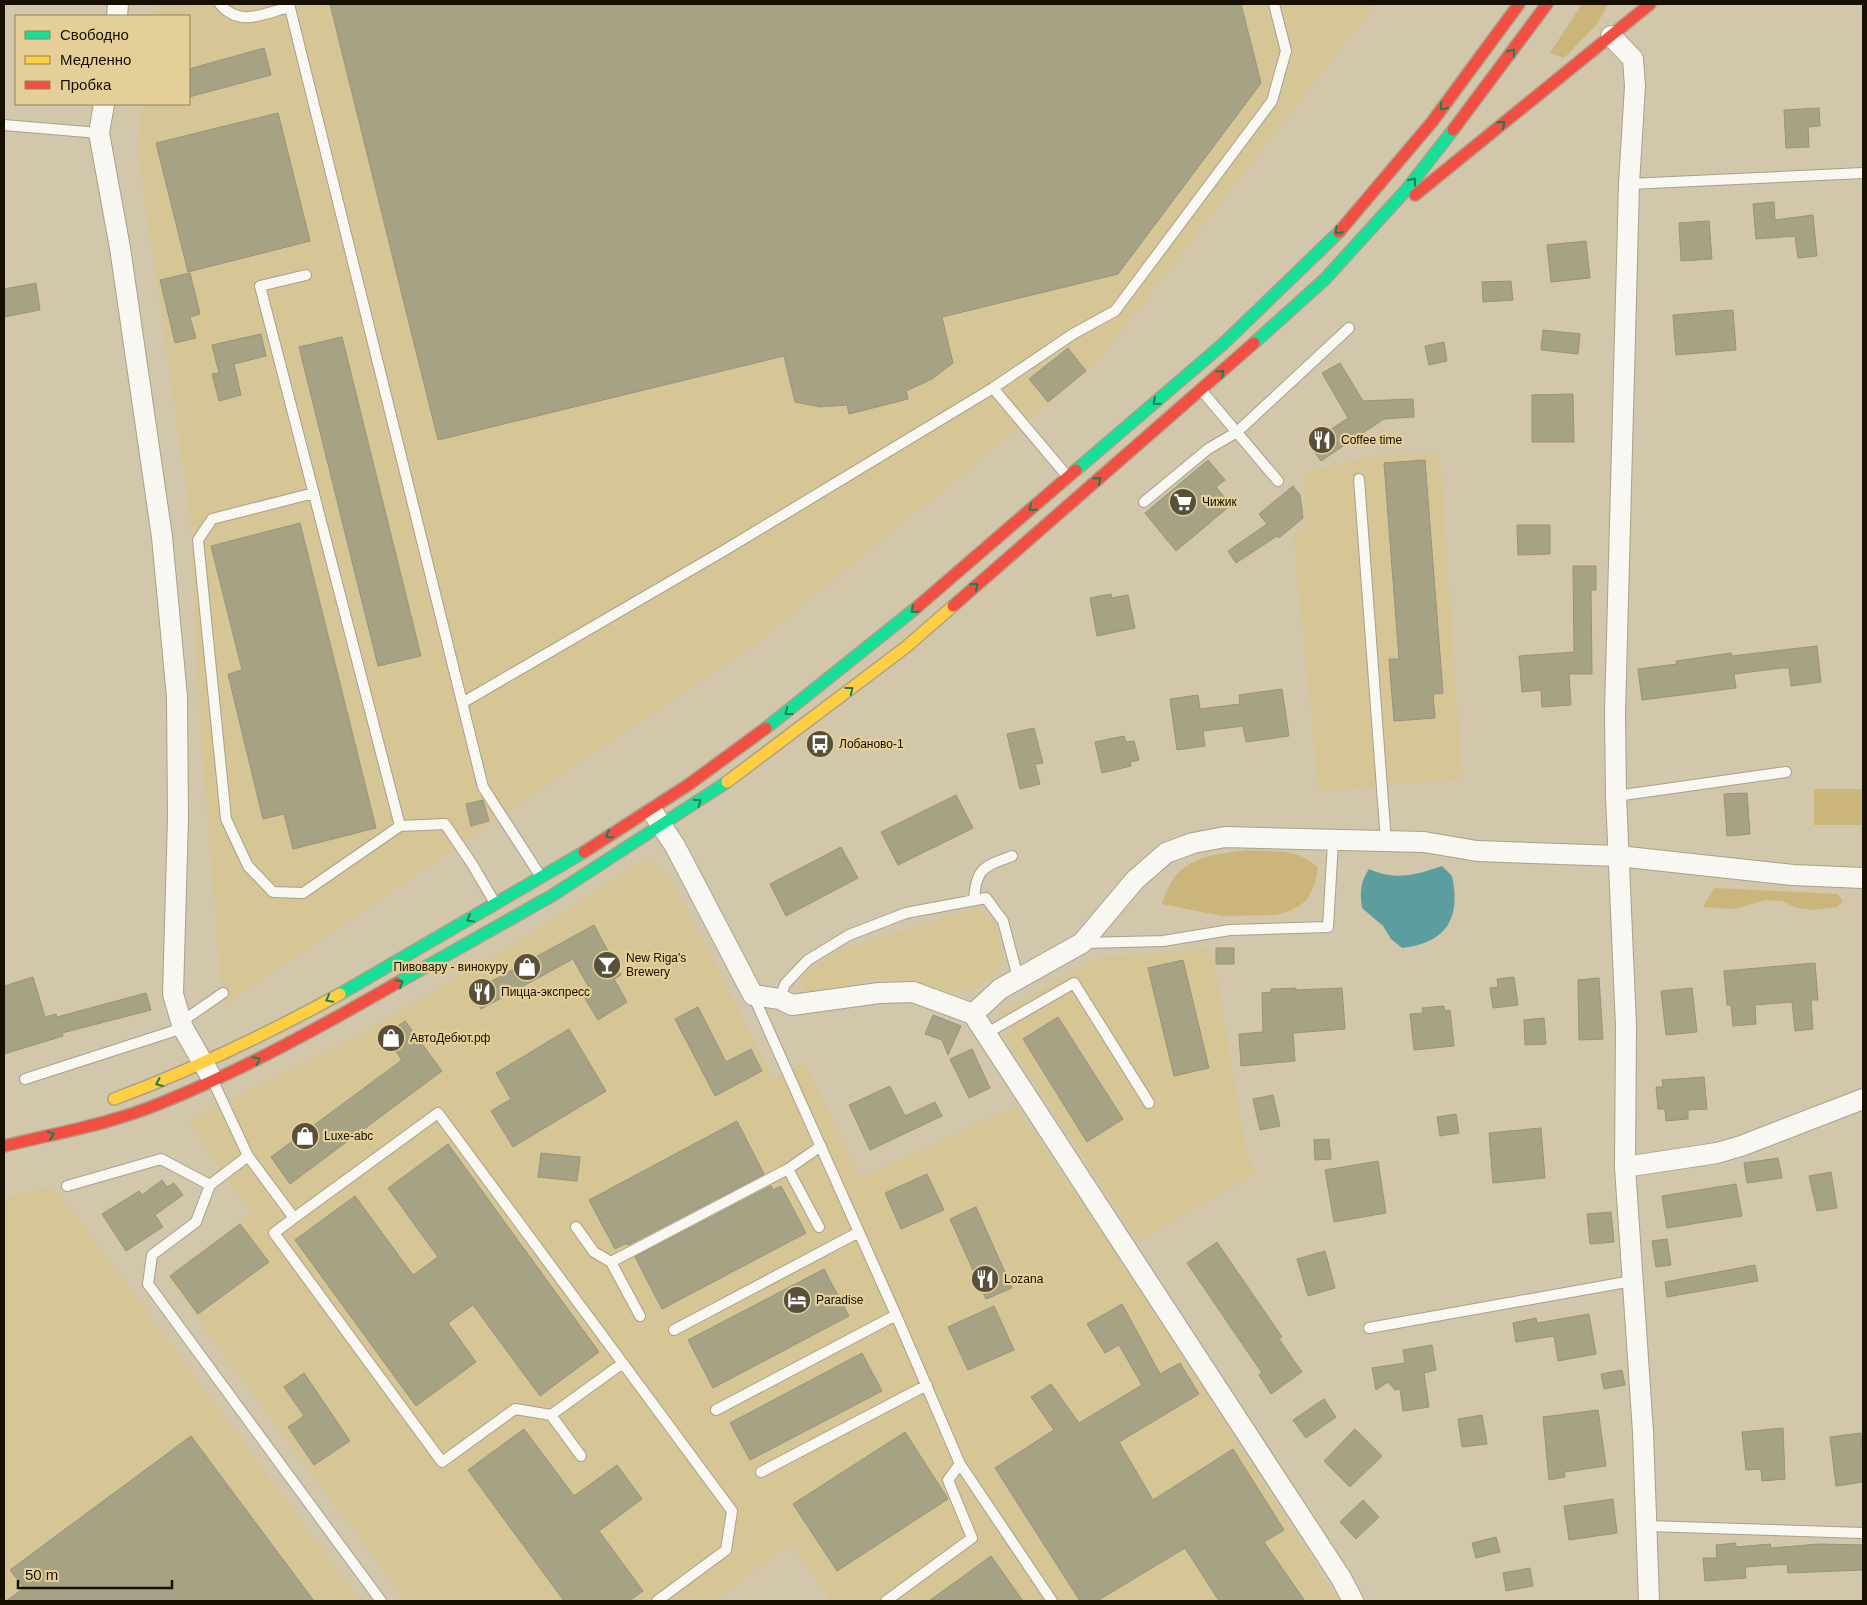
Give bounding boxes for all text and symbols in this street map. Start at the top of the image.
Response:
legend [15,15,190,105]
text: Свободно [60,26,129,43]
one-way arrow [1505,49,1515,58]
text: Медленно [60,51,131,68]
text: Пробка [60,76,112,93]
one-way arrow [1440,101,1448,110]
one-way arrow [1497,120,1506,129]
one-way arrow [1407,178,1416,187]
one-way arrow [1335,225,1344,234]
one-way arrow [1215,370,1224,379]
one-way arrow [1152,396,1161,405]
restaurant icon: Coffee time [1307,425,1337,455]
place label: Coffee time [1341,433,1402,447]
one-way arrow [1092,477,1101,485]
supermarket icon: Чижик [1168,487,1198,517]
place label: Чижик [1202,495,1237,509]
one-way arrow [1029,502,1038,511]
one-way arrow [970,583,979,592]
one-way arrow [911,605,920,614]
one-way arrow [845,687,854,696]
one-way arrow [784,706,794,715]
bus stop icon: Лобаново-1 [805,729,835,759]
place label: Лобаново-1 [839,737,904,751]
one-way arrow [692,799,702,808]
one-way arrow [606,829,615,838]
one-way arrow [467,912,476,922]
bar icon: New Riga's Brewery [592,950,622,980]
place label: New Riga's Brewery [626,951,686,979]
shop icon: Пивовару - винокуру [512,952,542,982]
place label: Пивовару - винокуру [393,960,508,974]
restaurant icon: Пицца-экспресс [467,977,497,1007]
one-way arrow [395,980,404,990]
place label: Пицца-экспресс [501,985,590,999]
one-way arrow [325,993,334,1003]
shop icon: АвтоДебют.рф [376,1023,406,1053]
place label: АвтоДебют.рф [410,1031,491,1045]
one-way arrow [252,1056,261,1066]
one-way arrow [155,1077,164,1088]
shop icon: Luxe-abc [290,1121,320,1151]
place label: Luxe-abc [324,1129,373,1143]
one-way arrow [47,1130,56,1141]
restaurant icon: Lozana [970,1264,1000,1294]
place label: Lozana [1004,1272,1044,1286]
hotel icon: Paradise [782,1285,812,1315]
place label: Paradise [816,1293,864,1307]
scale bar [18,1558,171,1590]
text: 50 m [25,1566,58,1583]

